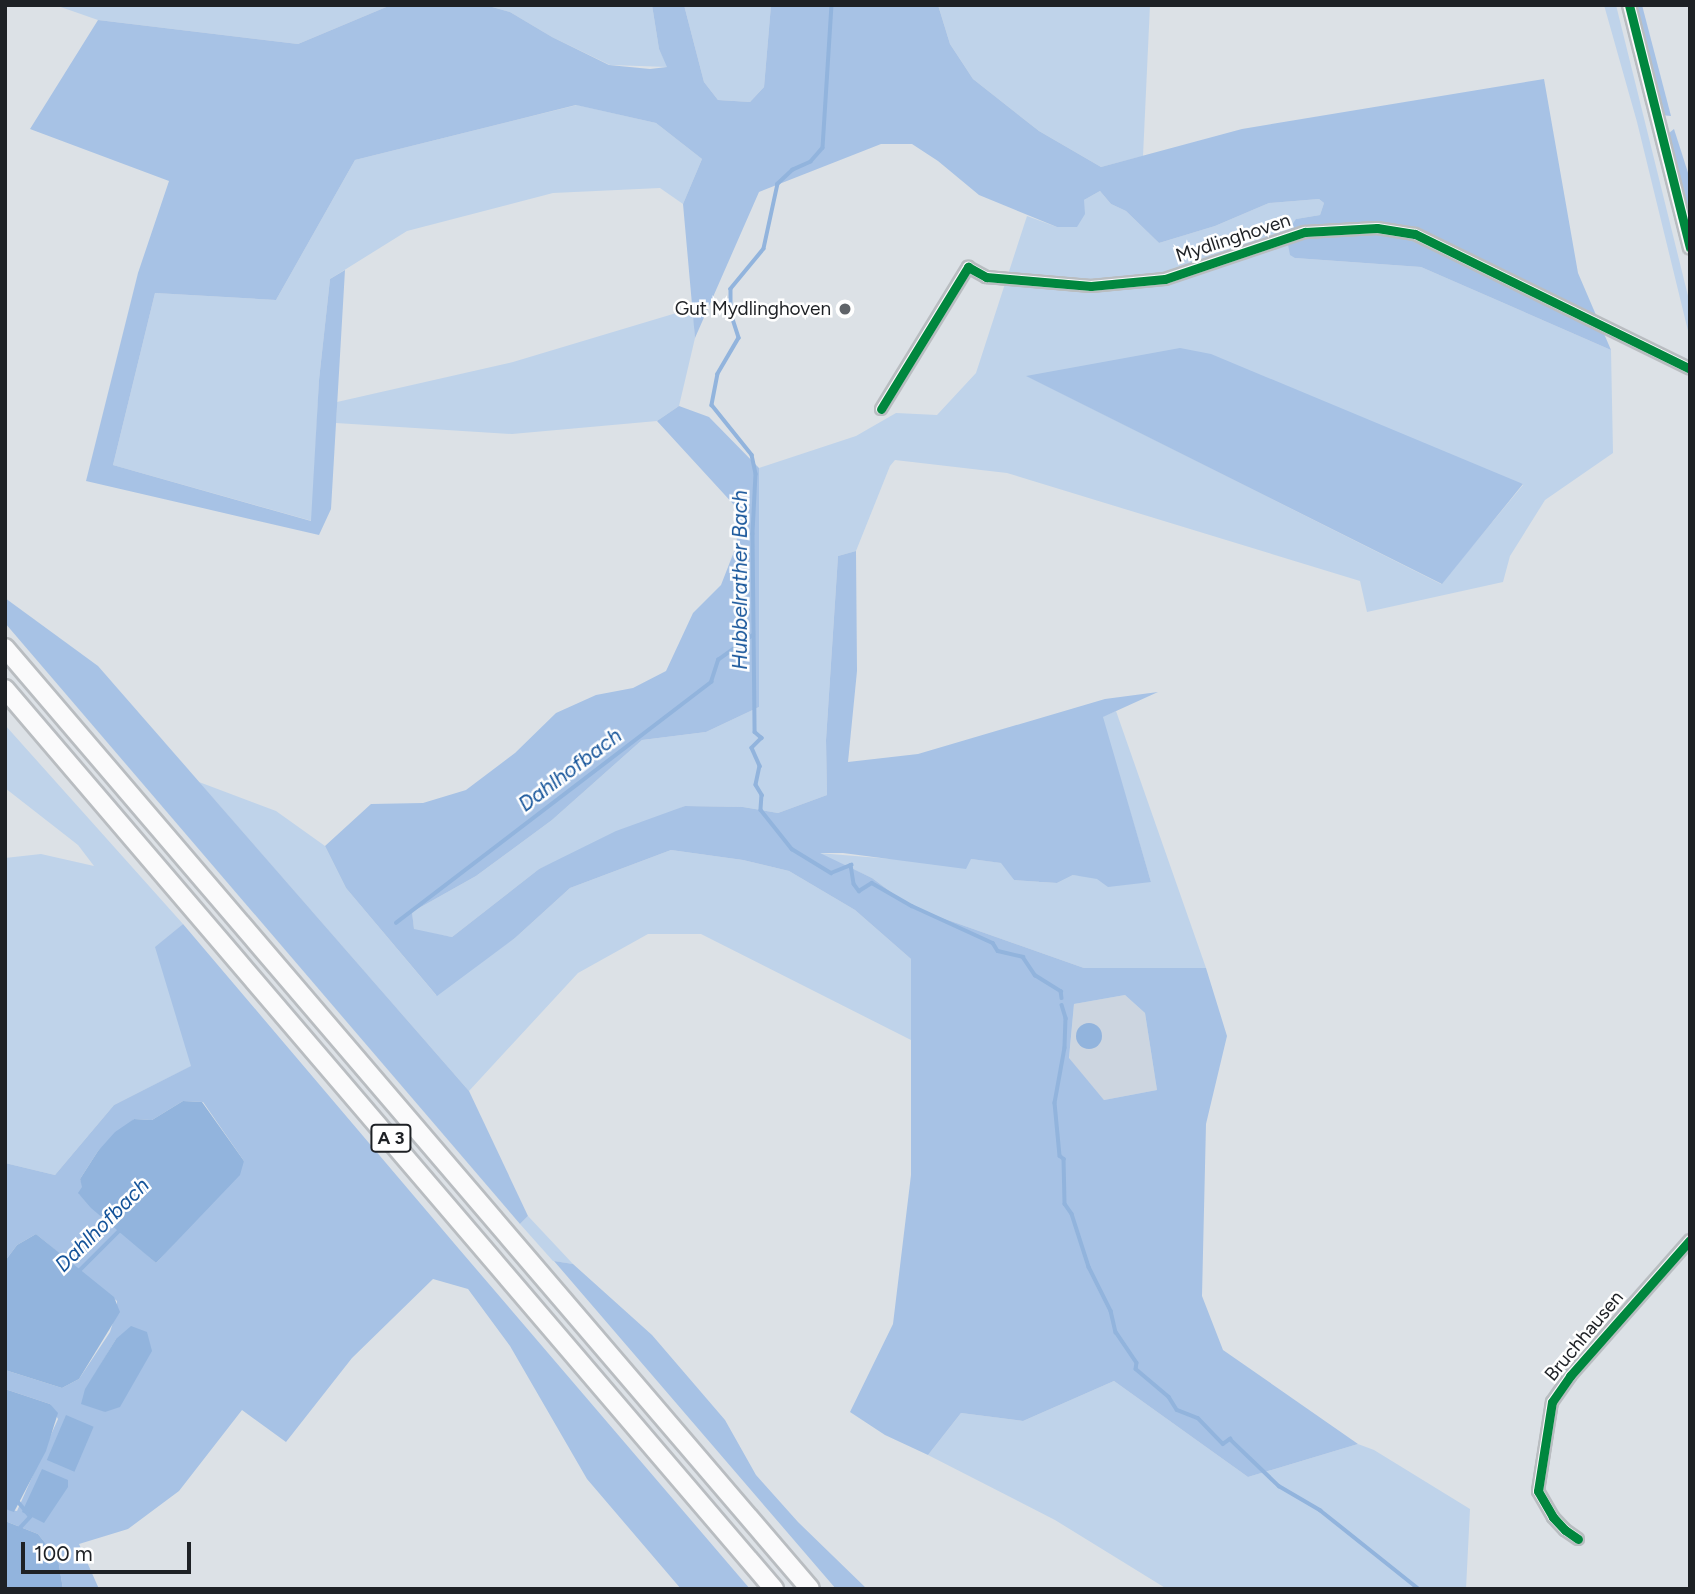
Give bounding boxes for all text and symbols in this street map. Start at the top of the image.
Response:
street label: Mydlinghoven [1173,209,1293,267]
place label: Gut Mydlinghoven [675,298,831,320]
marker: Gut Mydlinghoven [837,301,853,317]
water label: Hubbelrather Bach [727,490,753,670]
water label: Dahlhofbach [513,723,627,817]
road number: A 3 [370,1124,412,1153]
water label: Dahlhofbach [50,1173,154,1277]
street label: Bruchhausen [1540,1286,1628,1386]
scale bar [24,1528,194,1572]
text: 100 m [34,1541,93,1566]

